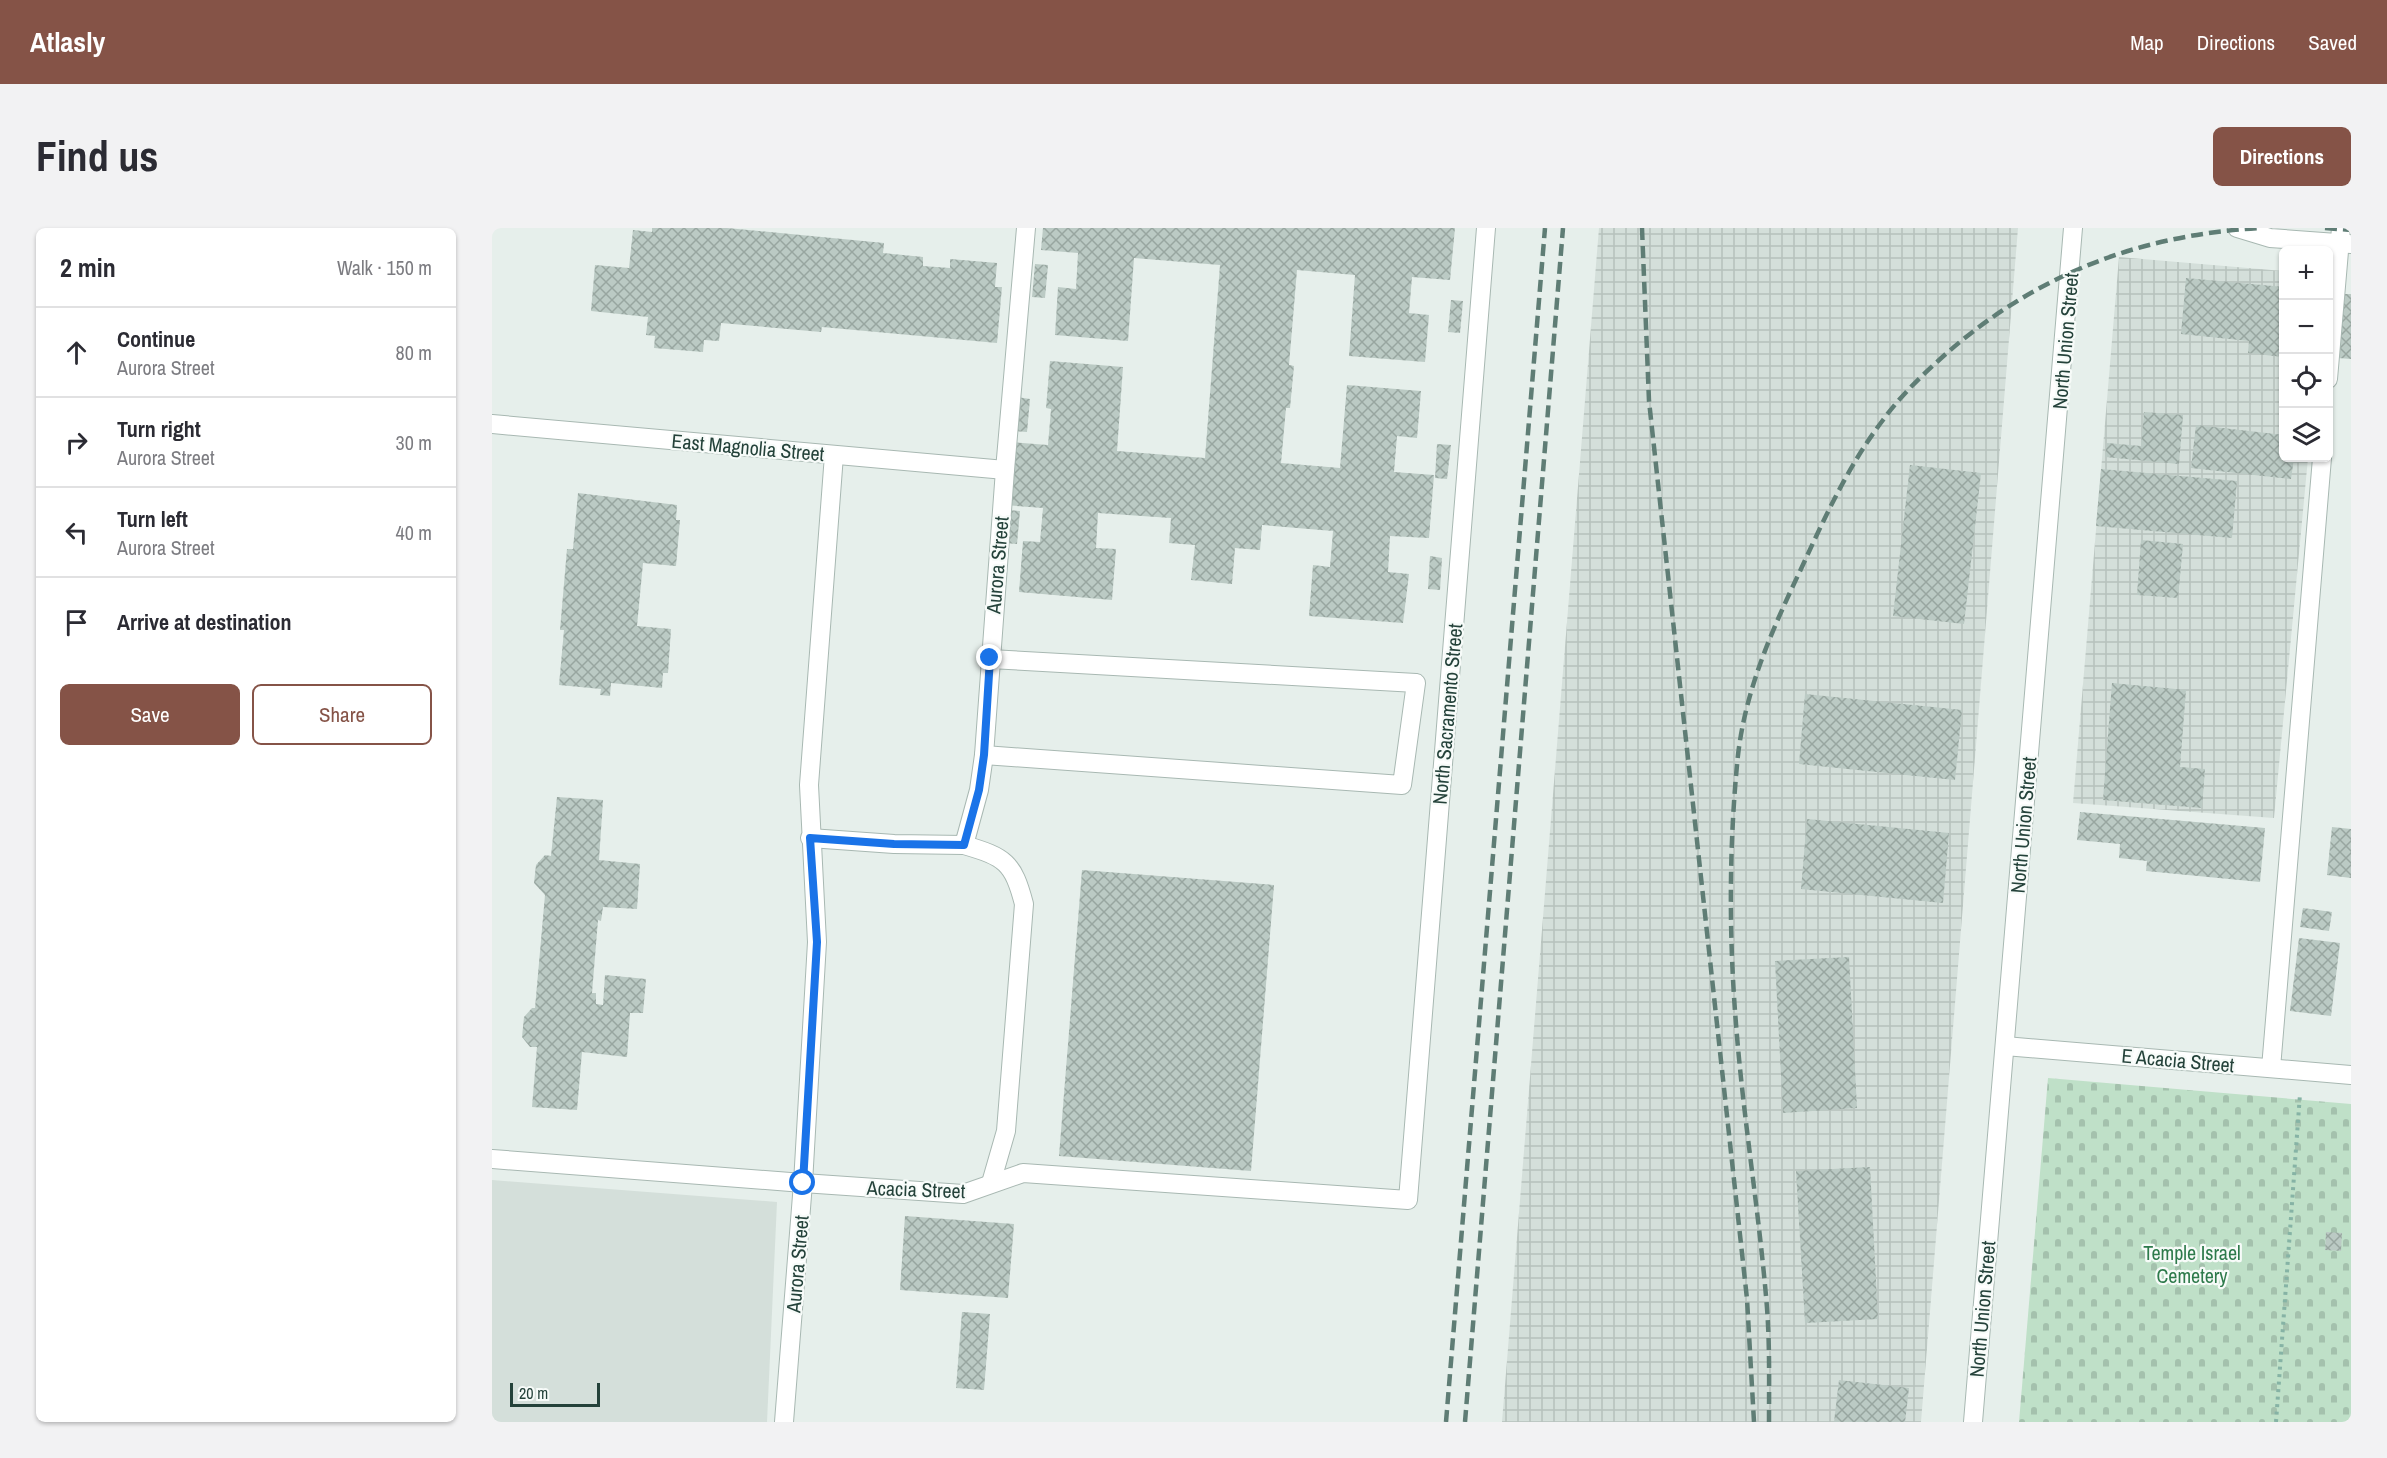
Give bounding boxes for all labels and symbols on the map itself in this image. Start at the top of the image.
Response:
street label: North Union Street [2046,271,2084,410]
street label: East Magnolia Street [671,427,826,467]
street label: Aurora Street [979,515,1015,616]
street label: North Sacramento Street [1426,622,1468,806]
route end [976,644,1002,670]
street label: North Union Street [2004,755,2042,894]
street label: E Acacia Street [2121,1042,2236,1078]
route start [789,1169,815,1195]
street label: Acacia Street [865,1174,966,1204]
street label: Aurora Street [779,1214,815,1315]
street label: North Union Street [1963,1239,2001,1378]
park label: Temple Israel Cemetery [2143,1239,2241,1289]
scale bar [510,1380,600,1408]

